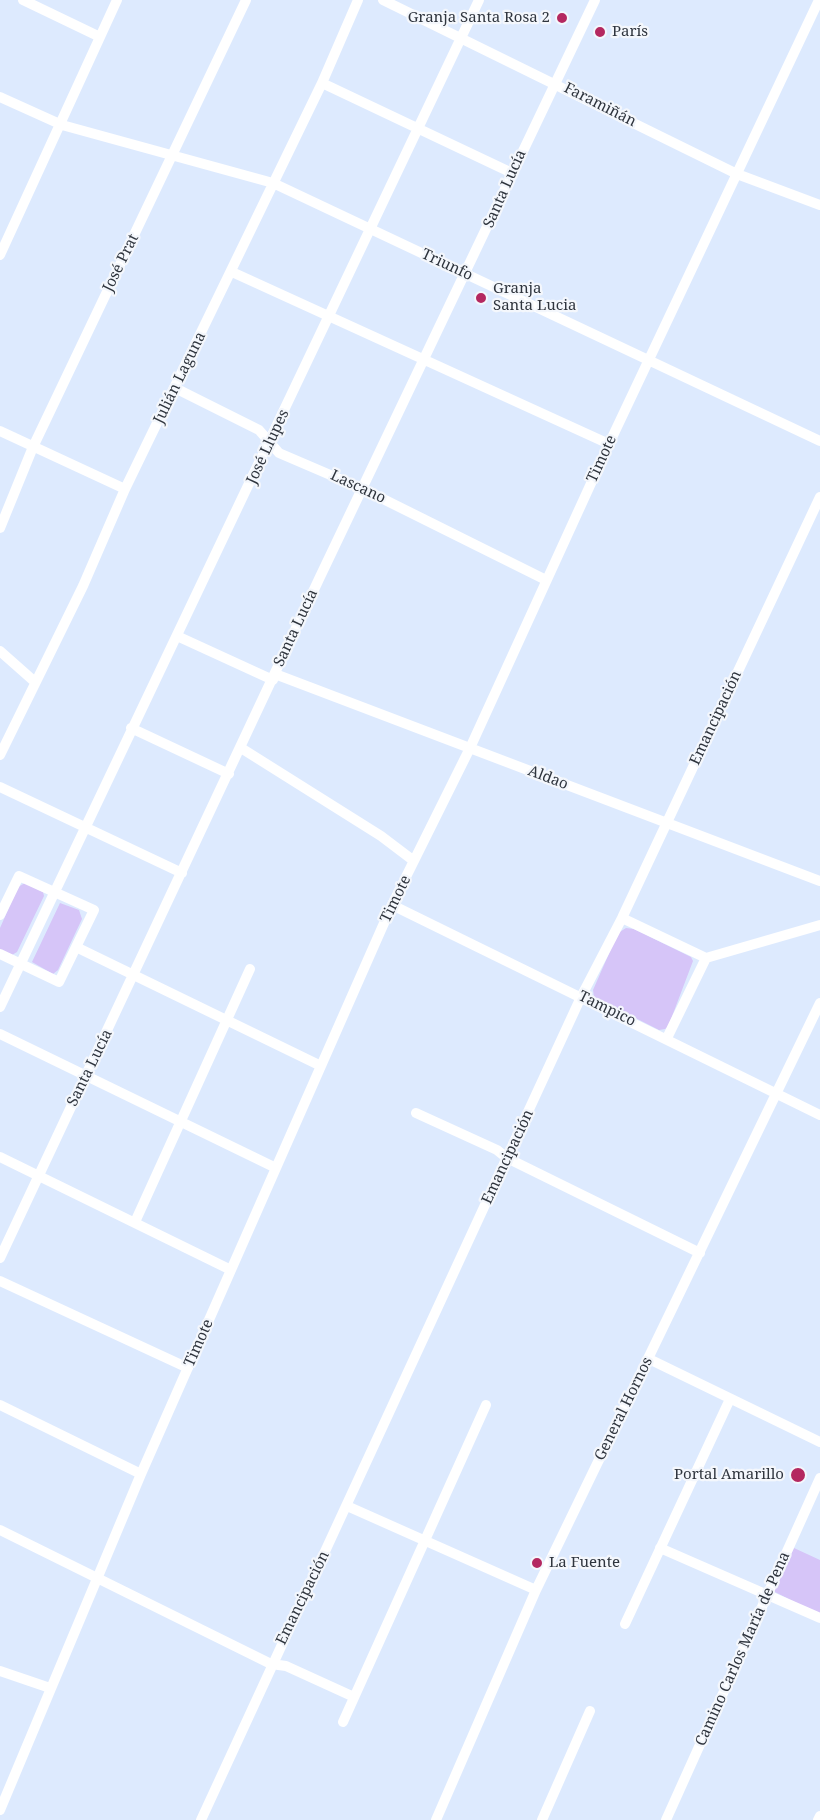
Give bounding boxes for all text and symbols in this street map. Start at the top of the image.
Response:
place label: Granja Santa Rosa 2 [408,9,550,27]
marker: Granja Santa Rosa 2 [555,11,569,25]
place label: París [612,23,648,41]
marker: París [593,25,607,39]
street label: Faramiñán [561,79,639,131]
street label: Santa Lucía [480,147,530,231]
street label: José Prat [99,231,143,295]
street label: Triunfo [419,245,475,285]
place label: Granja Santa Lucia [493,280,576,315]
marker: Granja Santa Lucia [474,291,488,305]
street label: Julián Laguna [150,329,210,427]
street label: José Llupes [243,407,293,487]
street label: Timote [583,432,621,486]
street label: Lascano [328,466,388,508]
street label: Santa Lucía [270,586,322,670]
street label: Emancipación [686,668,746,768]
street label: Aldao [525,762,571,794]
street label: Timote [377,873,415,925]
street label: Tampico [575,987,639,1031]
street label: Santa Lucía [64,1027,116,1109]
street label: Emancipación [478,1107,538,1207]
street label: Timote [181,1316,217,1370]
street label: General Hornos [591,1354,657,1464]
place label: Portal Amarillo [674,1466,784,1484]
marker: Portal Amarillo [789,1466,807,1484]
street label: Emancipación [273,1548,333,1648]
street label: Camino Carlos María de Pena [692,1549,794,1749]
place label: La Fuente [549,1554,620,1572]
marker: La Fuente [530,1556,544,1570]

